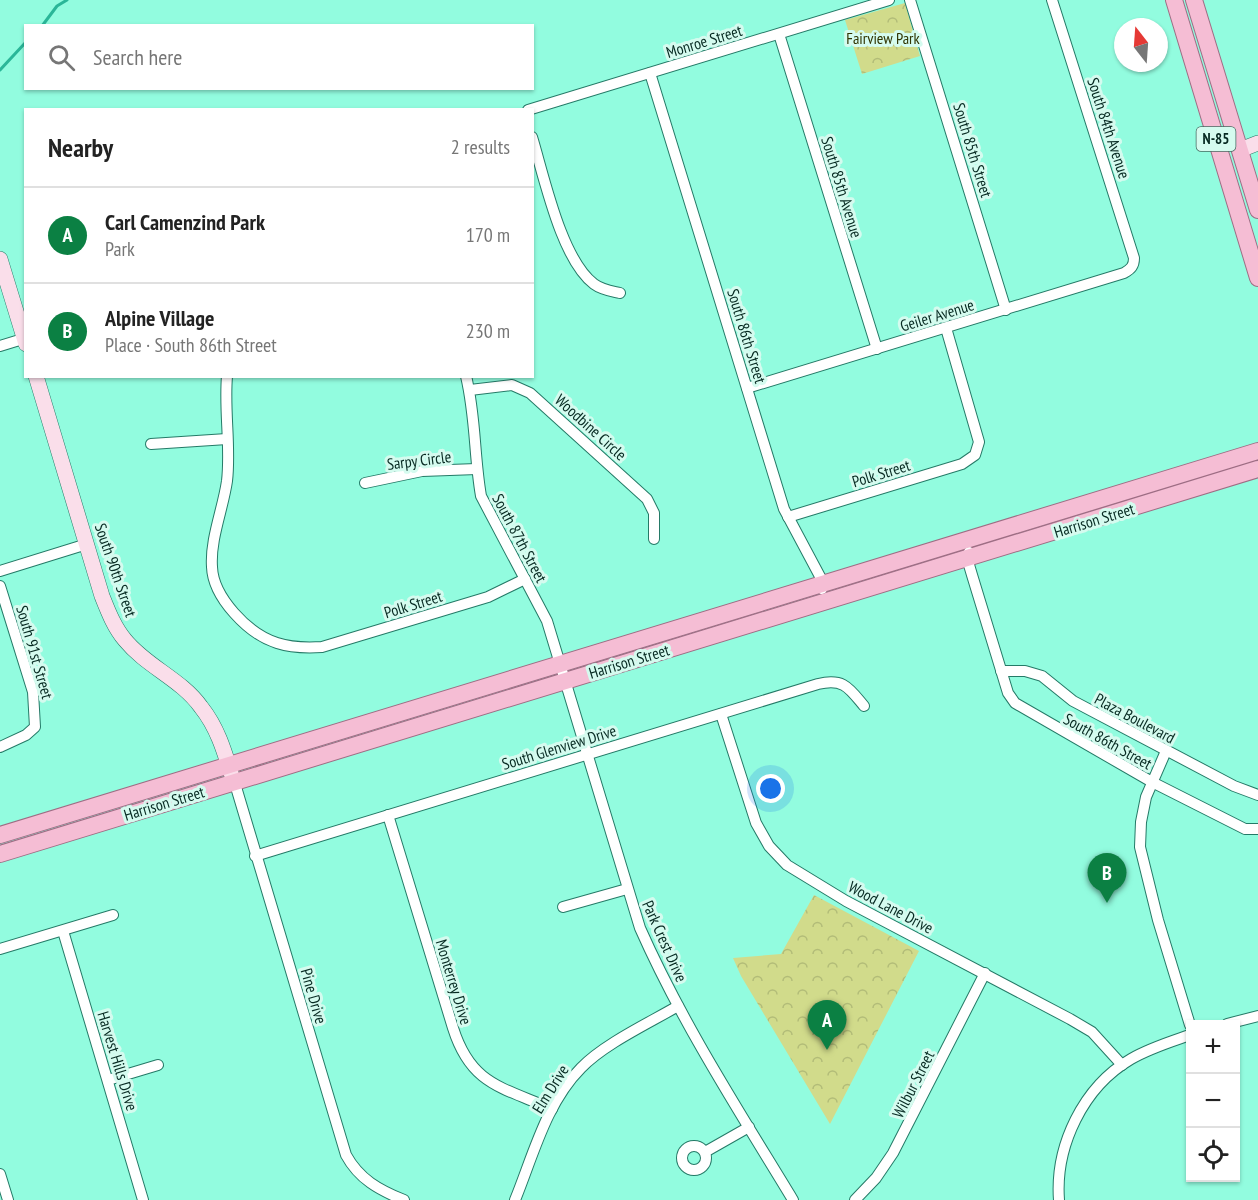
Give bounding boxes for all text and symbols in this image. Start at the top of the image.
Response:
north arrow [1114,18,1168,72]
street label: Monroe Street [664,20,745,62]
search box [24,24,534,90]
park label: Fairview Park [846,28,920,48]
icon: search [45,41,78,74]
text: Search here [93,43,182,71]
street label: South 84th Avenue [1083,75,1135,181]
street label: South 85th Street [949,100,997,200]
road number: N-85 [1196,127,1236,151]
text: Nearby [48,131,113,164]
text: 2 results [451,134,510,160]
street label: South 85th Avenue [817,134,867,240]
text: Carl Camenzind Park [105,208,265,236]
text: A [62,222,73,248]
text: 170 m [466,222,510,248]
text: Park [105,236,135,262]
street label: South 86th Street [723,286,771,386]
street label: Geiler Avenue [898,294,976,336]
text: Alpine Village [105,304,214,332]
text: B [63,318,72,344]
text: 230 m [466,318,510,344]
text: Place · South 86th Street [105,332,277,358]
street label: Woodbine Circle [551,390,631,464]
street label: Sarpy Circle [386,446,452,474]
street label: Polk Street [850,455,913,491]
street label: South 87th Street [488,490,552,586]
street label: Harrison Street [1051,498,1137,542]
street label: South 90th Street [91,520,142,620]
street label: Polk Street [382,586,445,622]
street label: South 91st Street [12,603,58,702]
street label: Harrison Street [586,639,672,683]
street label: Plaza Boulevard [1091,688,1179,748]
street label: South 86th Street [1060,709,1156,774]
street label: South Glenview Drive [499,720,619,774]
your location [756,774,785,803]
street label: Harrison Street [121,781,207,825]
pin: B [1088,854,1126,903]
street label: Wood Lane Drive [845,876,937,938]
street label: Park Crest Drive [638,897,692,985]
street label: Monterrey Drive [432,937,476,1027]
street label: Pine Drive [297,966,331,1026]
pin: A [808,1000,846,1050]
street label: Harvest Hills Drive [93,1009,143,1113]
map controls [1186,1020,1240,1182]
button: + [1186,1020,1240,1074]
street label: Wilbur Street [888,1047,939,1121]
street label: Elm Drive [527,1061,573,1117]
button: − [1186,1074,1240,1128]
button: locate [1186,1128,1240,1182]

